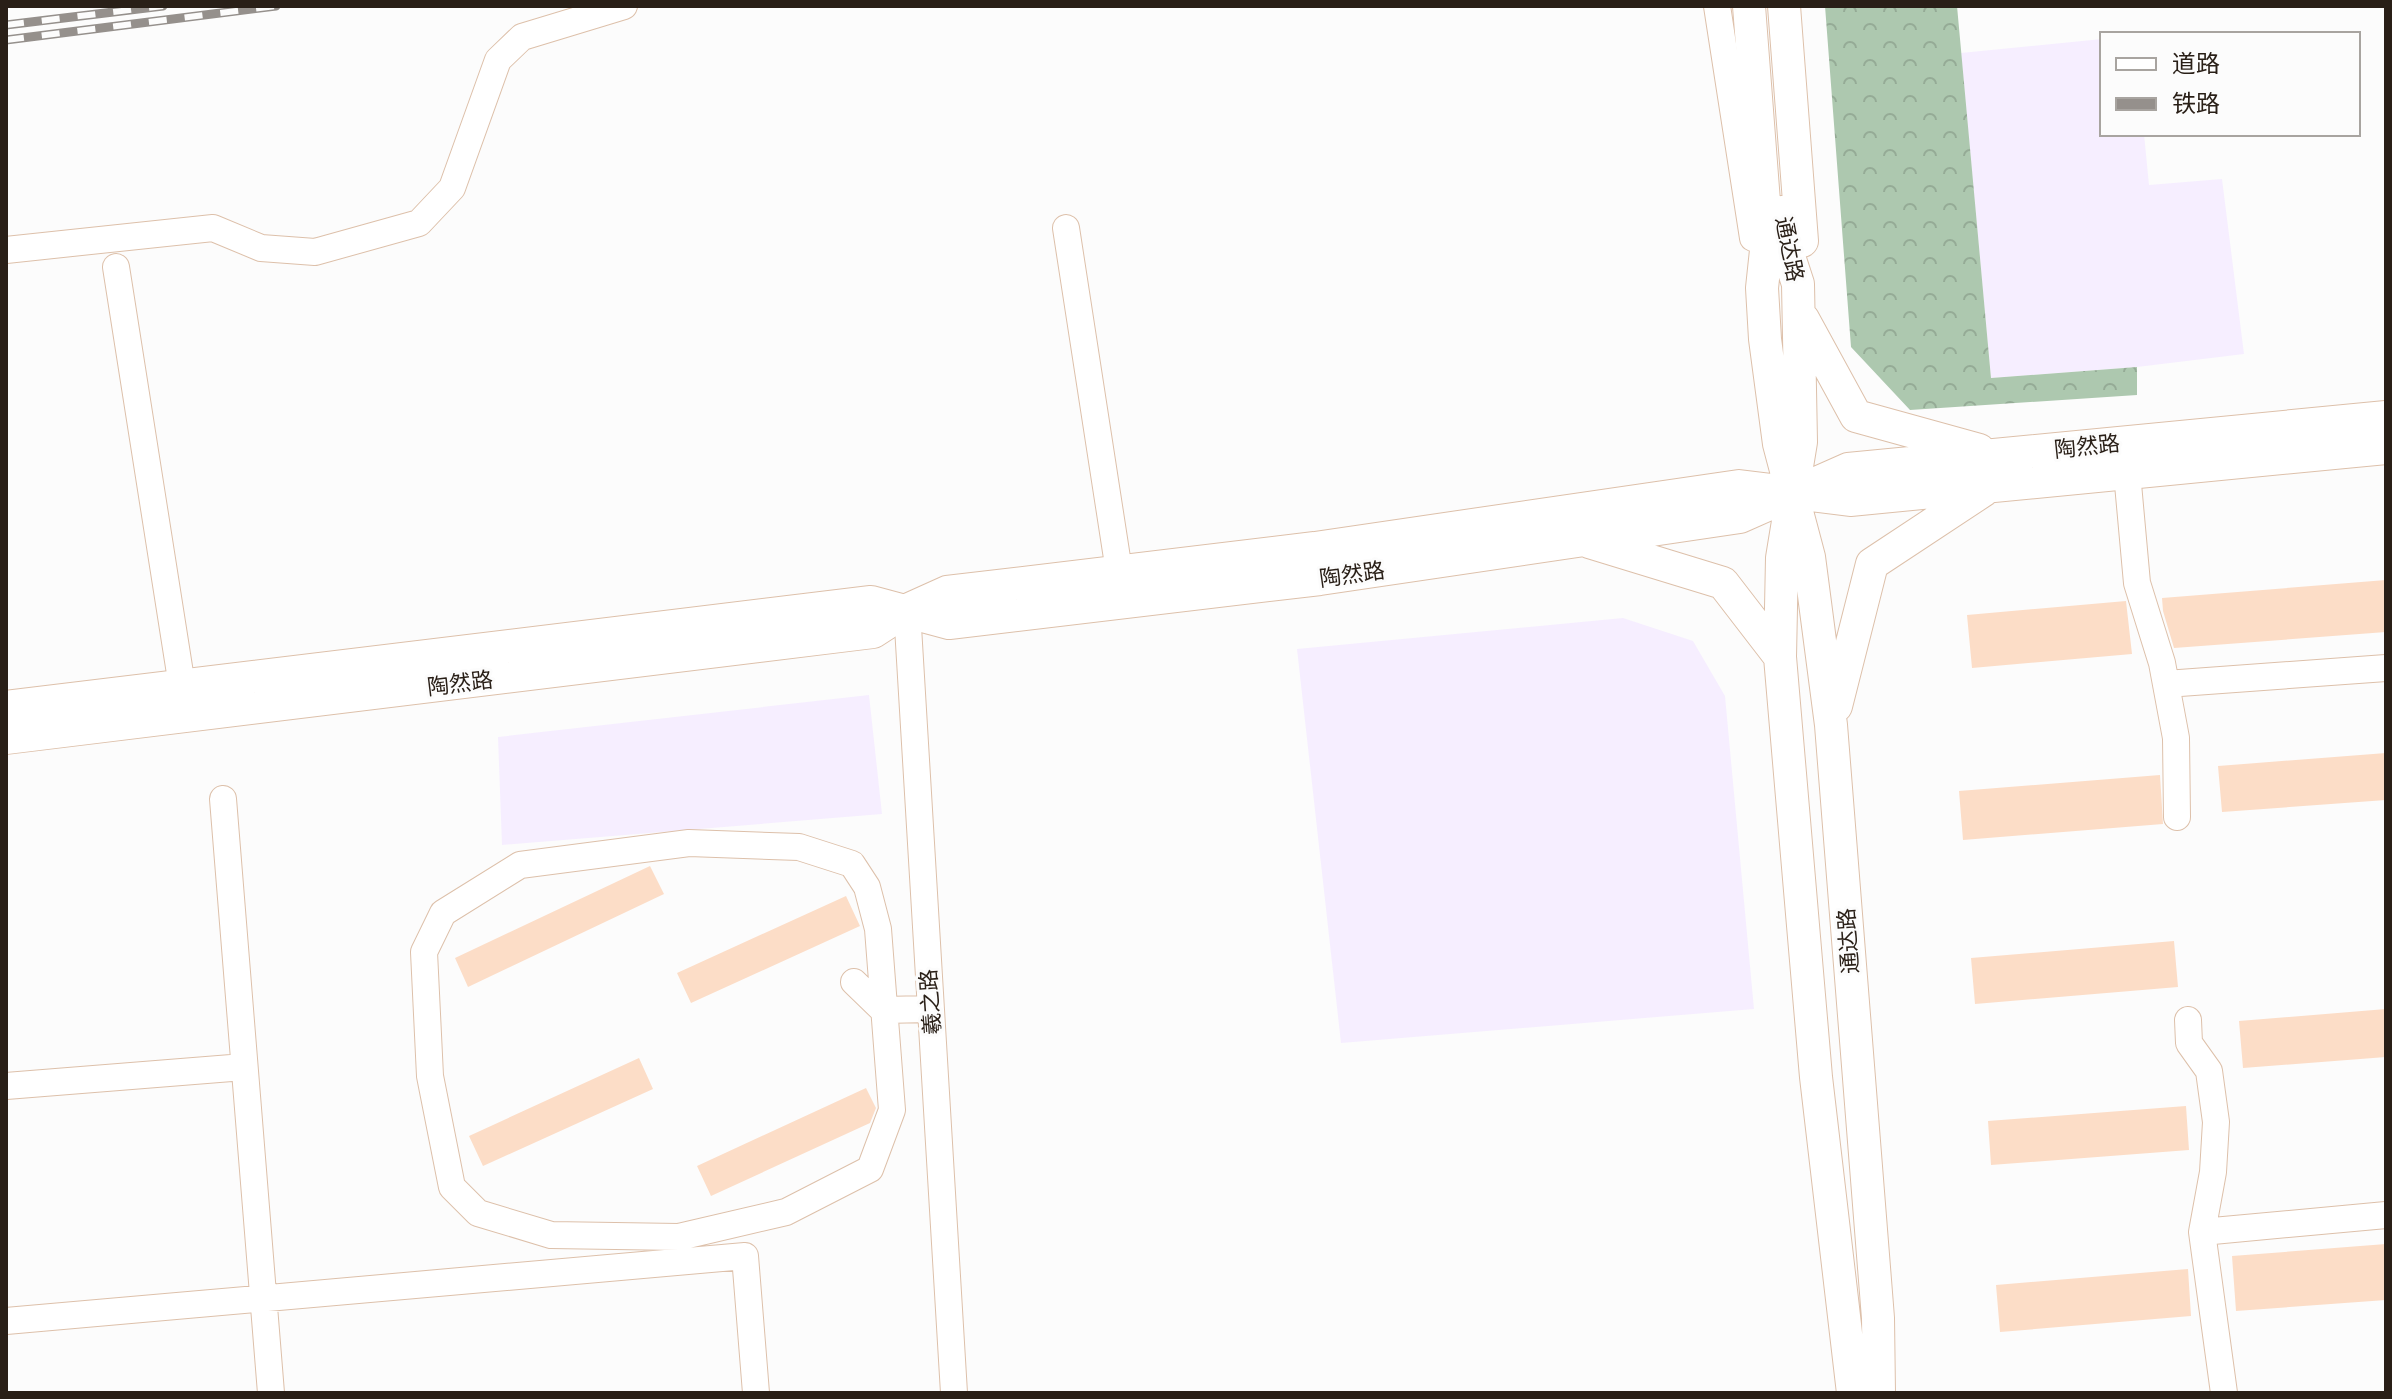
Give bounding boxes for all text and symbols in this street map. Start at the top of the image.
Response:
legend [2100,32,2360,136]
text: 道路 [2172,50,2220,77]
text: 铁路 [2172,90,2220,117]
street label: 通达路 [1771,214,1808,284]
street label: 陶然路 [2053,431,2121,462]
street label: 陶然路 [1318,558,1386,591]
street label: 陶然路 [426,667,494,700]
street label: 通达路 [1834,907,1863,975]
street label: 羲之路 [916,968,945,1036]

